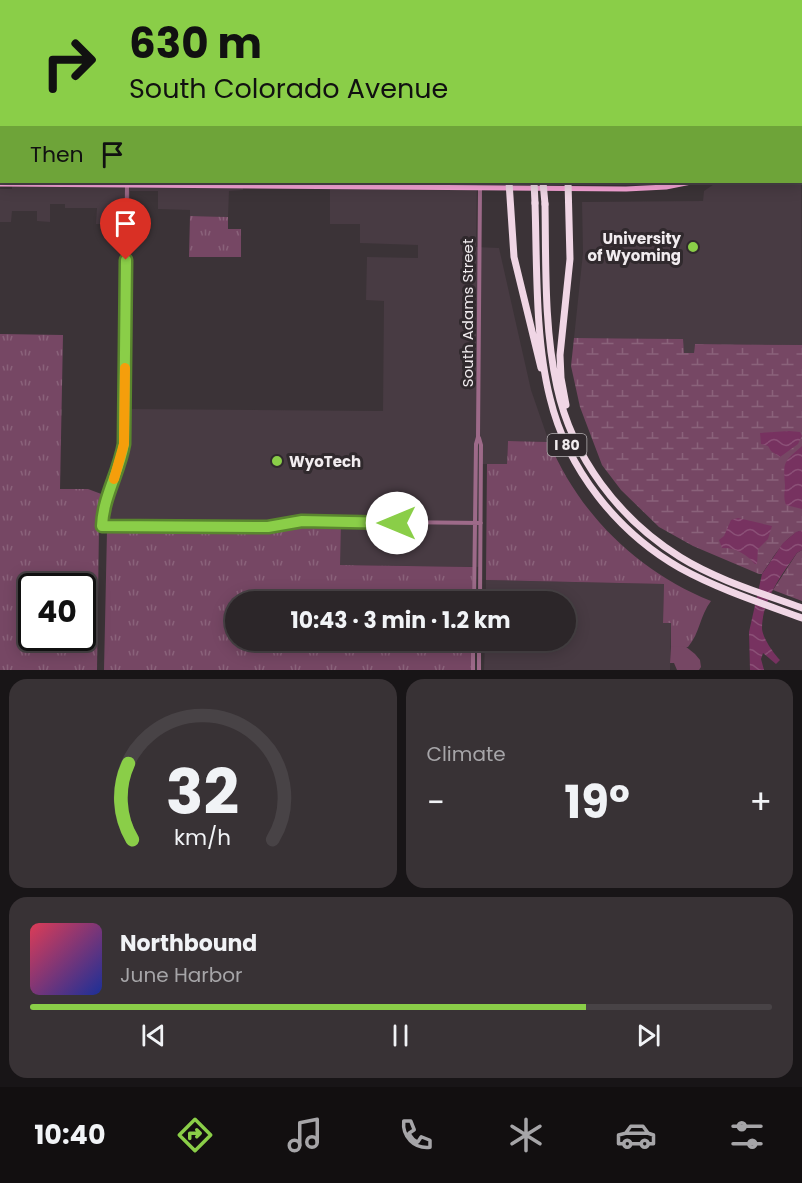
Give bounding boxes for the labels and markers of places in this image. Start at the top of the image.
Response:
pin [100,198,151,260]
place label: University of Wyoming [587,228,682,266]
marker: University of Wyoming [686,240,700,254]
place label: WyoTech [289,451,361,472]
marker: WyoTech [270,454,284,468]

